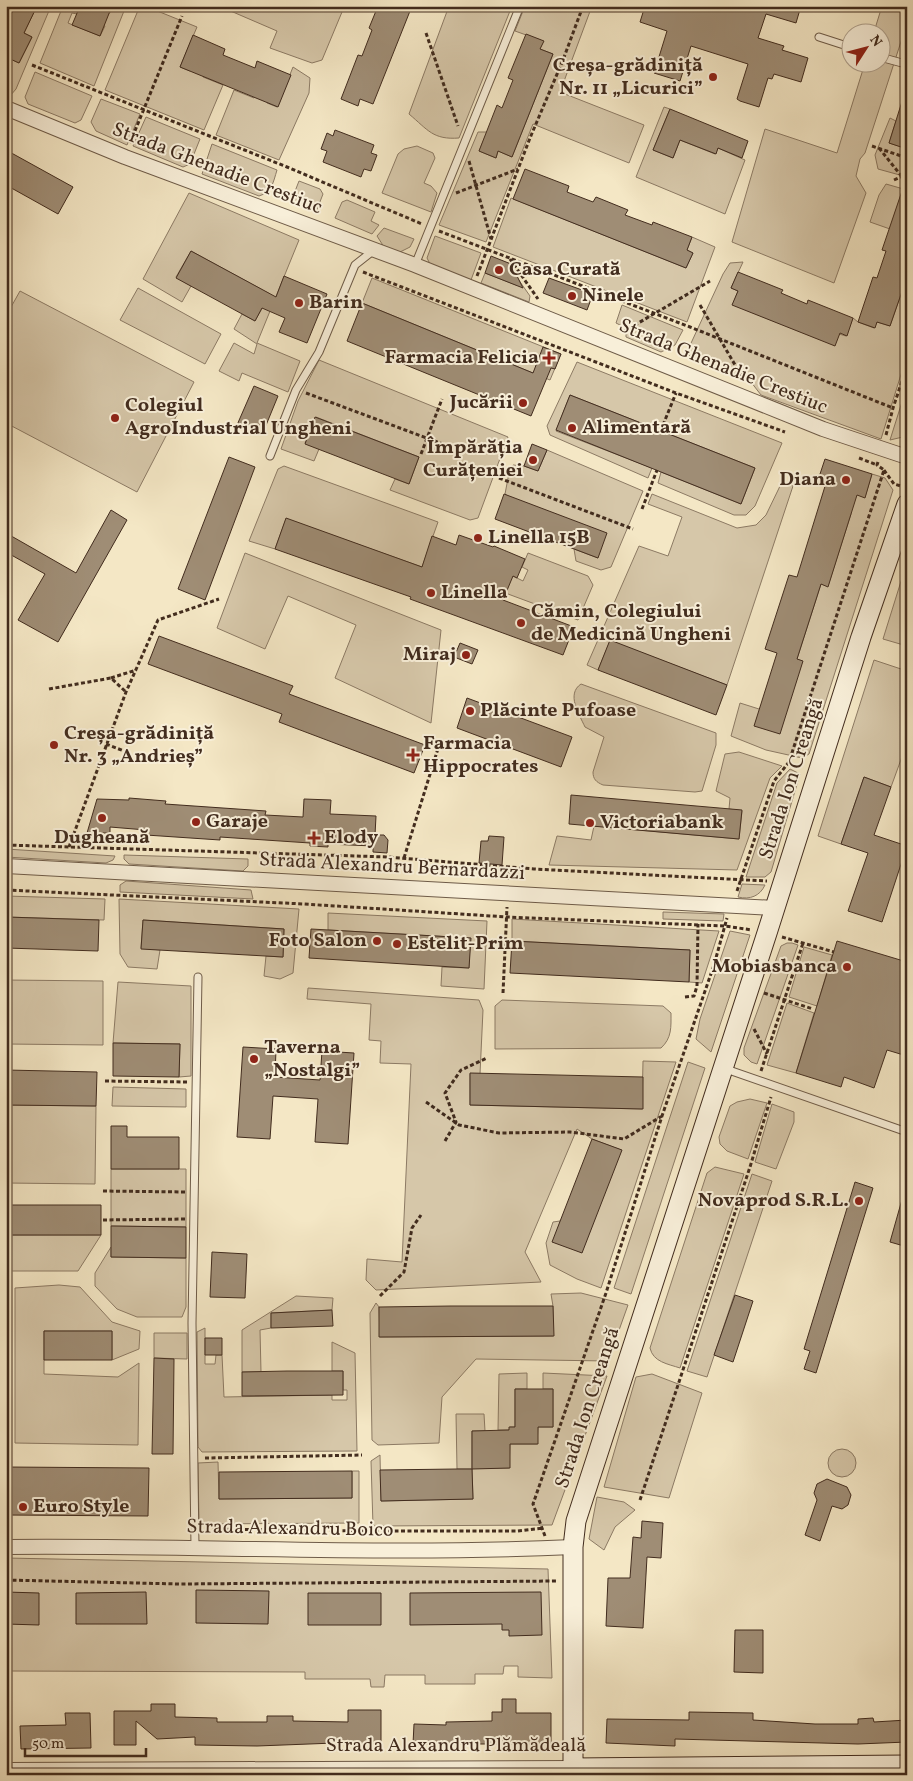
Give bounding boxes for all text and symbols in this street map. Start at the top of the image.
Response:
north arrow [840,22,890,72]
text: N [865,32,886,51]
place label: Creșa-grădiniță Nr. 11 „Licurici” [553,52,703,103]
marker: Creșa-grădiniță Nr. 11 „Licurici” [707,71,719,83]
street label: Strada Ghenadie Crestiuc [108,116,326,222]
place label: Casa Curată [509,256,621,284]
marker: Casa Curată [493,264,505,276]
place label: Ninele [582,282,644,310]
place label: Barin [309,289,363,317]
marker: Ninele [566,290,578,302]
marker: Barin [293,297,305,309]
street label: Strada Ghenadie Crestiuc [614,312,832,422]
place label: Farmacia Felicia [384,344,539,372]
marker: Farmacia Felicia [543,352,555,364]
place label: Jucării [449,389,513,417]
place label: Colegiul AgroIndustrial Ungheni [125,392,352,443]
marker: Jucării [517,397,529,409]
marker: Colegiul AgroIndustrial Ungheni [109,412,121,424]
place label: Alimentară [582,414,691,442]
marker: Alimentară [566,422,578,434]
place label: Împărăția Curățeniei [423,434,523,485]
marker: Împărăția Curățeniei [527,454,539,466]
place label: Diana [779,466,836,494]
marker: Diana [840,474,852,486]
place label: Linella 15B [488,524,590,552]
marker: Linella 15B [472,532,484,544]
place label: Linella [441,579,508,607]
marker: Linella [425,587,437,599]
place label: Cămin, Colegiului de Medicină Ungheni [531,598,731,649]
marker: Cămin, Colegiului de Medicină Ungheni [515,617,527,629]
place label: Miraj [403,641,456,669]
marker: Miraj [460,649,472,661]
street label: Strada Ion Creangă [753,695,831,863]
place label: Plăcinte Pufoase [480,697,636,725]
marker: Plăcinte Pufoase [464,705,476,717]
place label: Creșa-grădiniță Nr. 3 „Andrieș” [64,720,214,771]
place label: Farmacia Hippocrates [423,730,539,781]
marker: Creșa-grădiniță Nr. 3 „Andrieș” [48,739,60,751]
marker: Farmacia Hippocrates [407,749,419,761]
place label: Garaje [206,808,268,836]
place label: Victoriabank [600,809,724,837]
marker: Dugheană [96,812,108,824]
marker: Garaje [190,816,202,828]
marker: Victoriabank [584,817,596,829]
place label: Dugheană [54,824,150,852]
place label: Elody [324,824,378,852]
marker: Elody [308,832,320,844]
street label: Strada Alexandru Bernardazzi [258,846,526,888]
place label: Foto Salon [269,927,367,955]
place label: Estelit-Prim [407,930,524,958]
marker: Foto Salon [371,935,383,947]
marker: Estelit-Prim [391,938,403,950]
place label: Mobiasbanca [712,953,837,981]
marker: Mobiasbanca [841,961,853,973]
place label: Taverna „Nostalgi” [264,1034,360,1085]
marker: Taverna „Nostalgi” [248,1053,260,1065]
place label: Novaprod S.R.L. [698,1187,849,1215]
marker: Novaprod S.R.L. [853,1195,865,1207]
street label: Strada Ion Creangă [549,1324,627,1492]
place label: Euro Style [33,1493,130,1521]
marker: Euro Style [17,1501,29,1513]
street label: Strada Alexandru Boico [186,1513,394,1545]
scale bar [25,1726,146,1758]
street label: Strada Alexandru Plămădeală [326,1732,586,1760]
text: 50 m [32,1734,64,1755]

